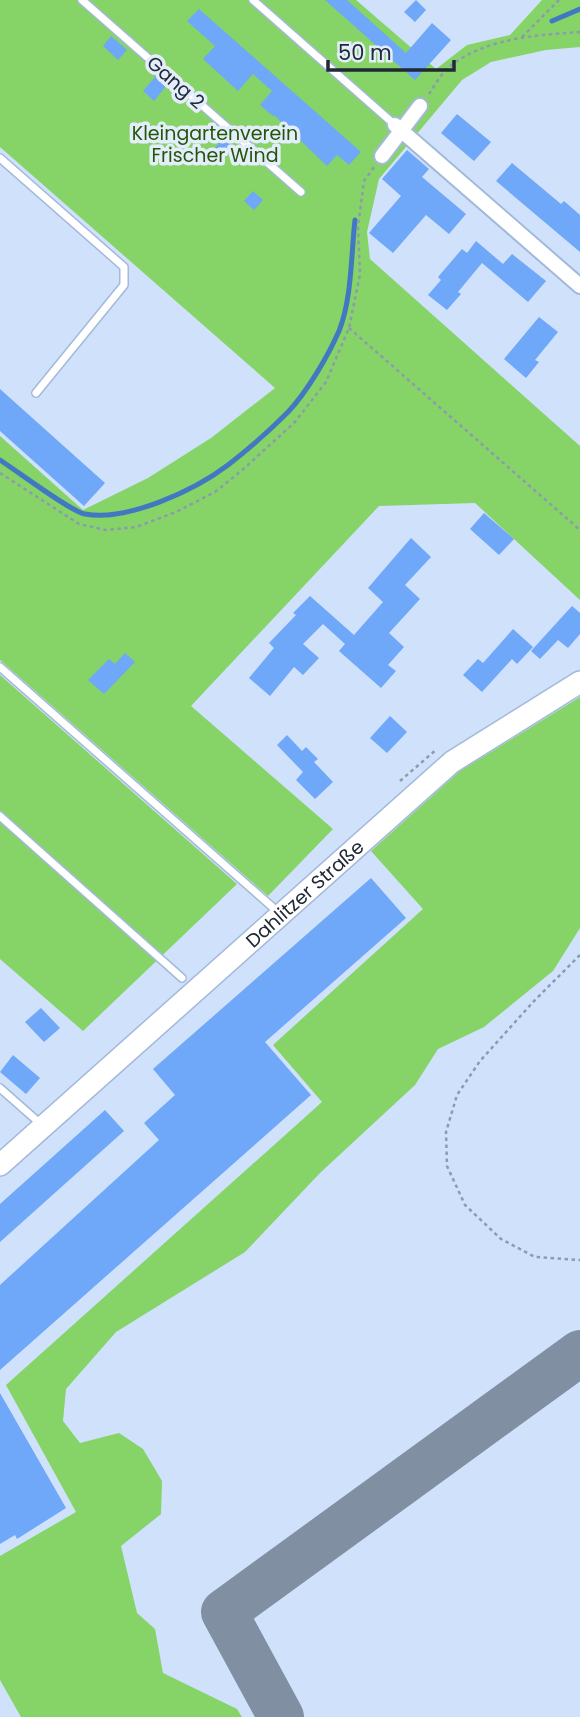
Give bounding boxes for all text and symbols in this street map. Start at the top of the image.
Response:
scale bar [328,28,454,72]
text: 50 m [338,38,392,67]
street label: Gang 2 [141,50,210,115]
park label: Kleingartenverein Frischer Wind [132,120,298,169]
street label: Dahlitzer Straße [240,834,370,954]

